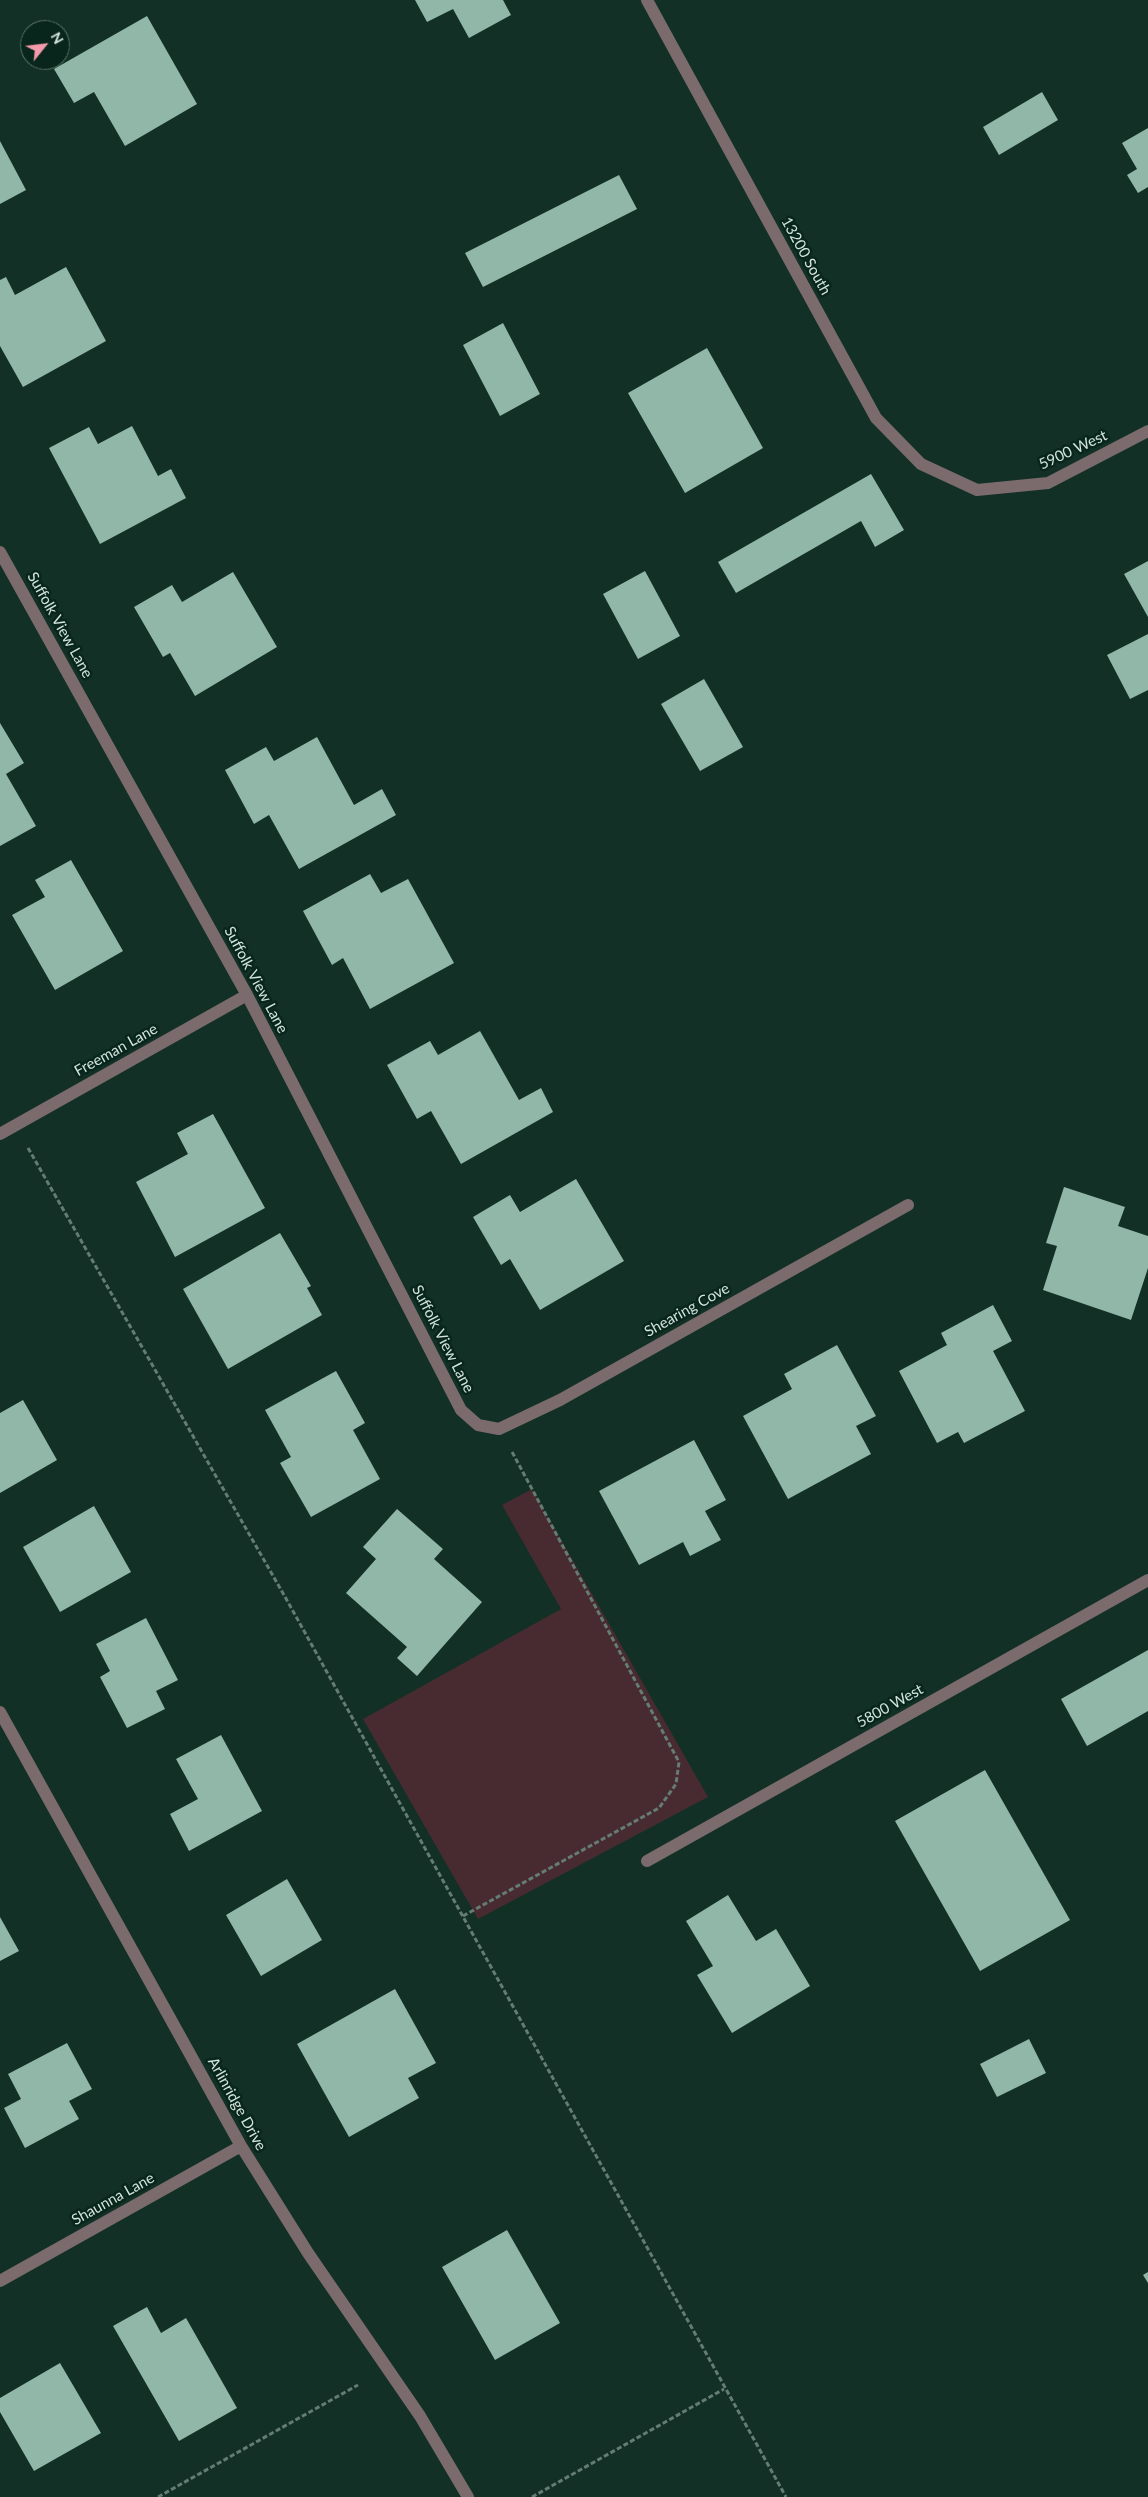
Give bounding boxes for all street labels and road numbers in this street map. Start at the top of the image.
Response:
street label: 13200 South [777,214,835,298]
street label: 5900 West [1036,426,1110,474]
street label: Suffolk View Lane [23,569,97,681]
street label: Suffolk View Lane [220,924,292,1036]
street label: Freeman Lane [71,1020,161,1080]
street label: Shearing Cove [641,1279,733,1341]
street label: Suffolk View Lane [408,1282,478,1396]
street label: 5800 West [854,1680,926,1732]
street label: Arlinridge Drive [204,2054,270,2154]
street label: Shaunna Lane [69,2169,157,2229]

